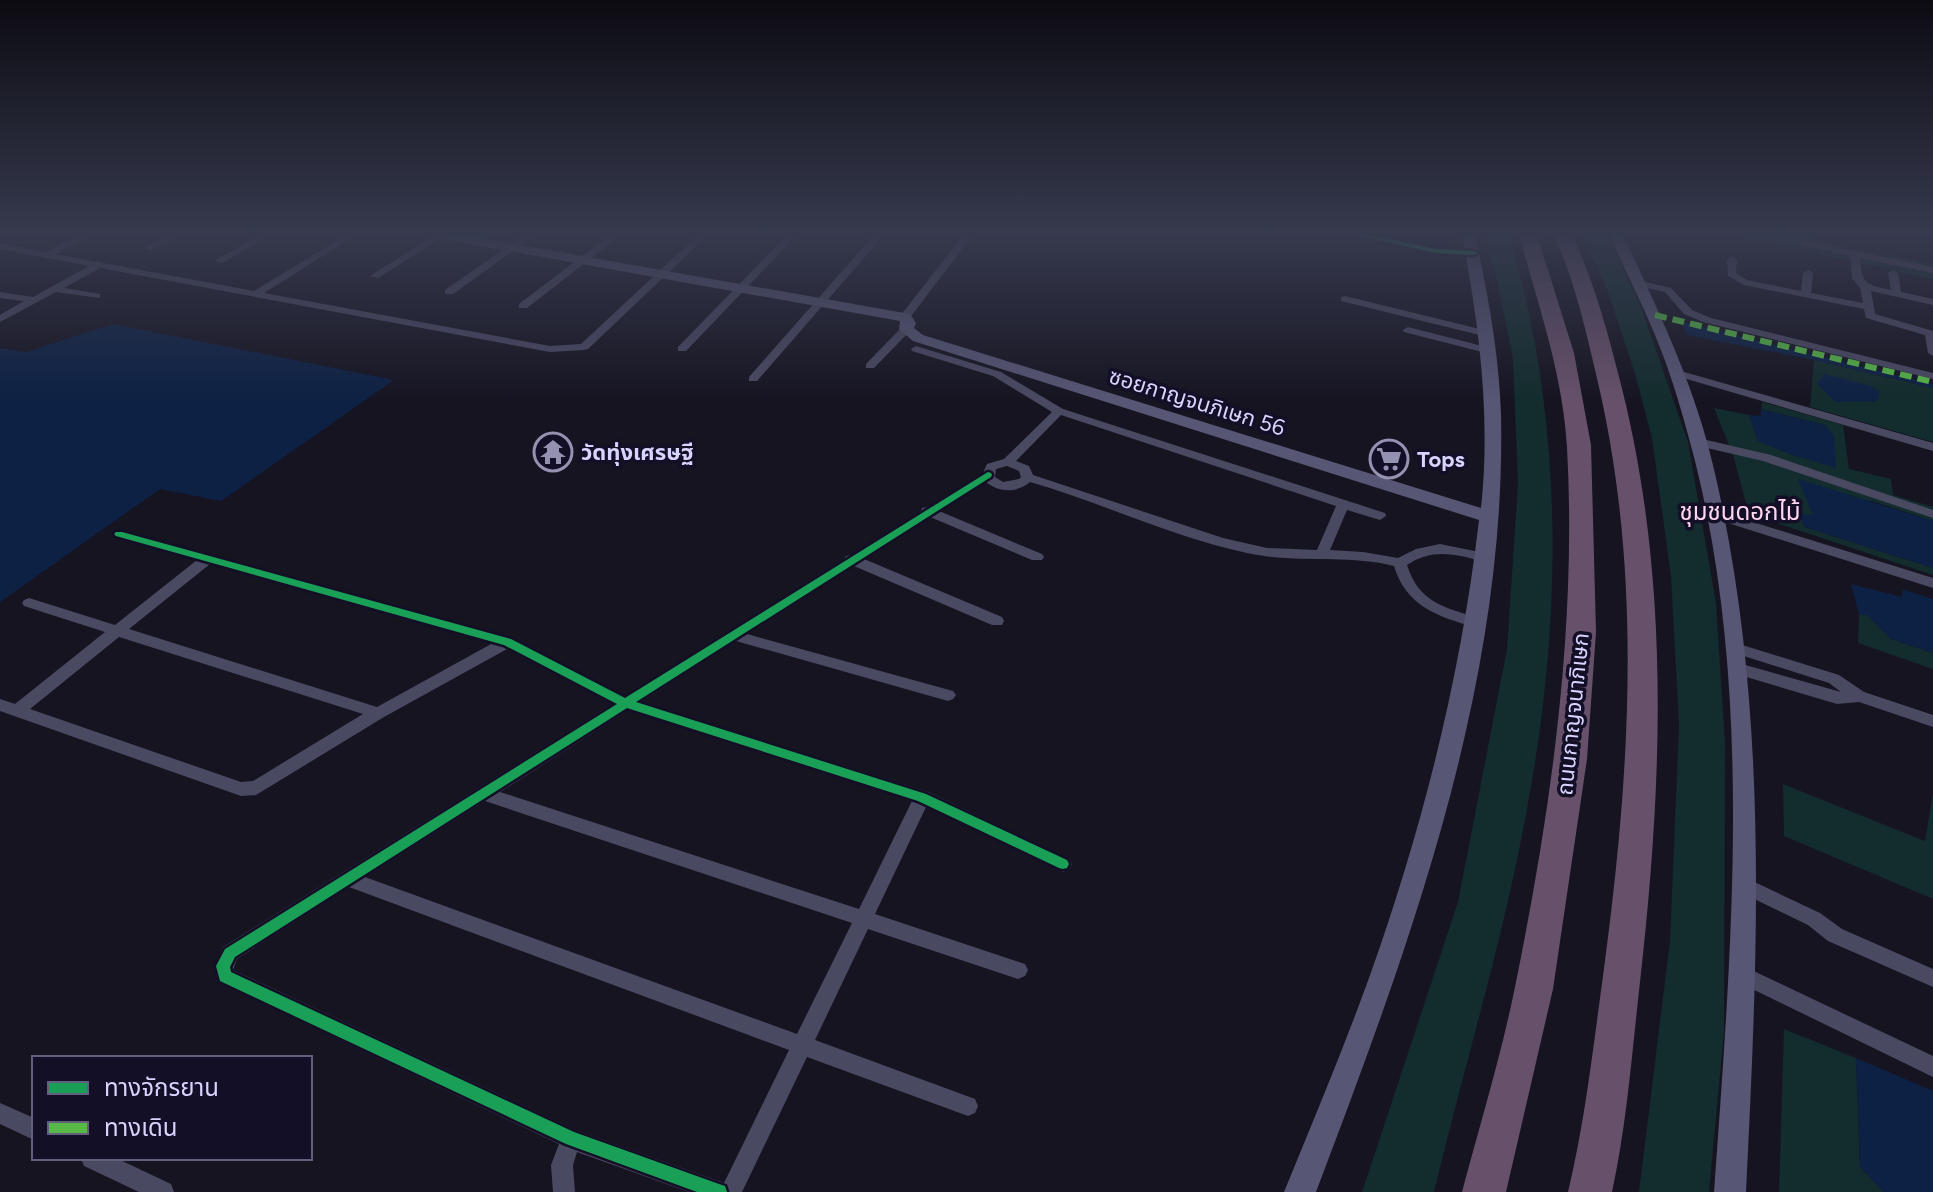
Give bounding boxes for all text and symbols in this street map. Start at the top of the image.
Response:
street label: ซอยกาญจนภิเษก 56 [1106,362,1288,442]
temple icon: วัดทุ่งเศรษฐี [532,431,574,473]
supermarket icon: Tops [1368,438,1410,480]
place label: วัดทุ่งเศรษฐี [581,439,694,466]
place label: Tops [1417,446,1465,473]
district label: ชุมชนดอกไม้ [1680,497,1800,527]
street label: ถนนกาญจนาภิเษก [1551,631,1595,797]
legend [32,1056,312,1160]
text: ทางจักรยาน [104,1073,219,1102]
text: ทางเดิน [104,1113,178,1142]

